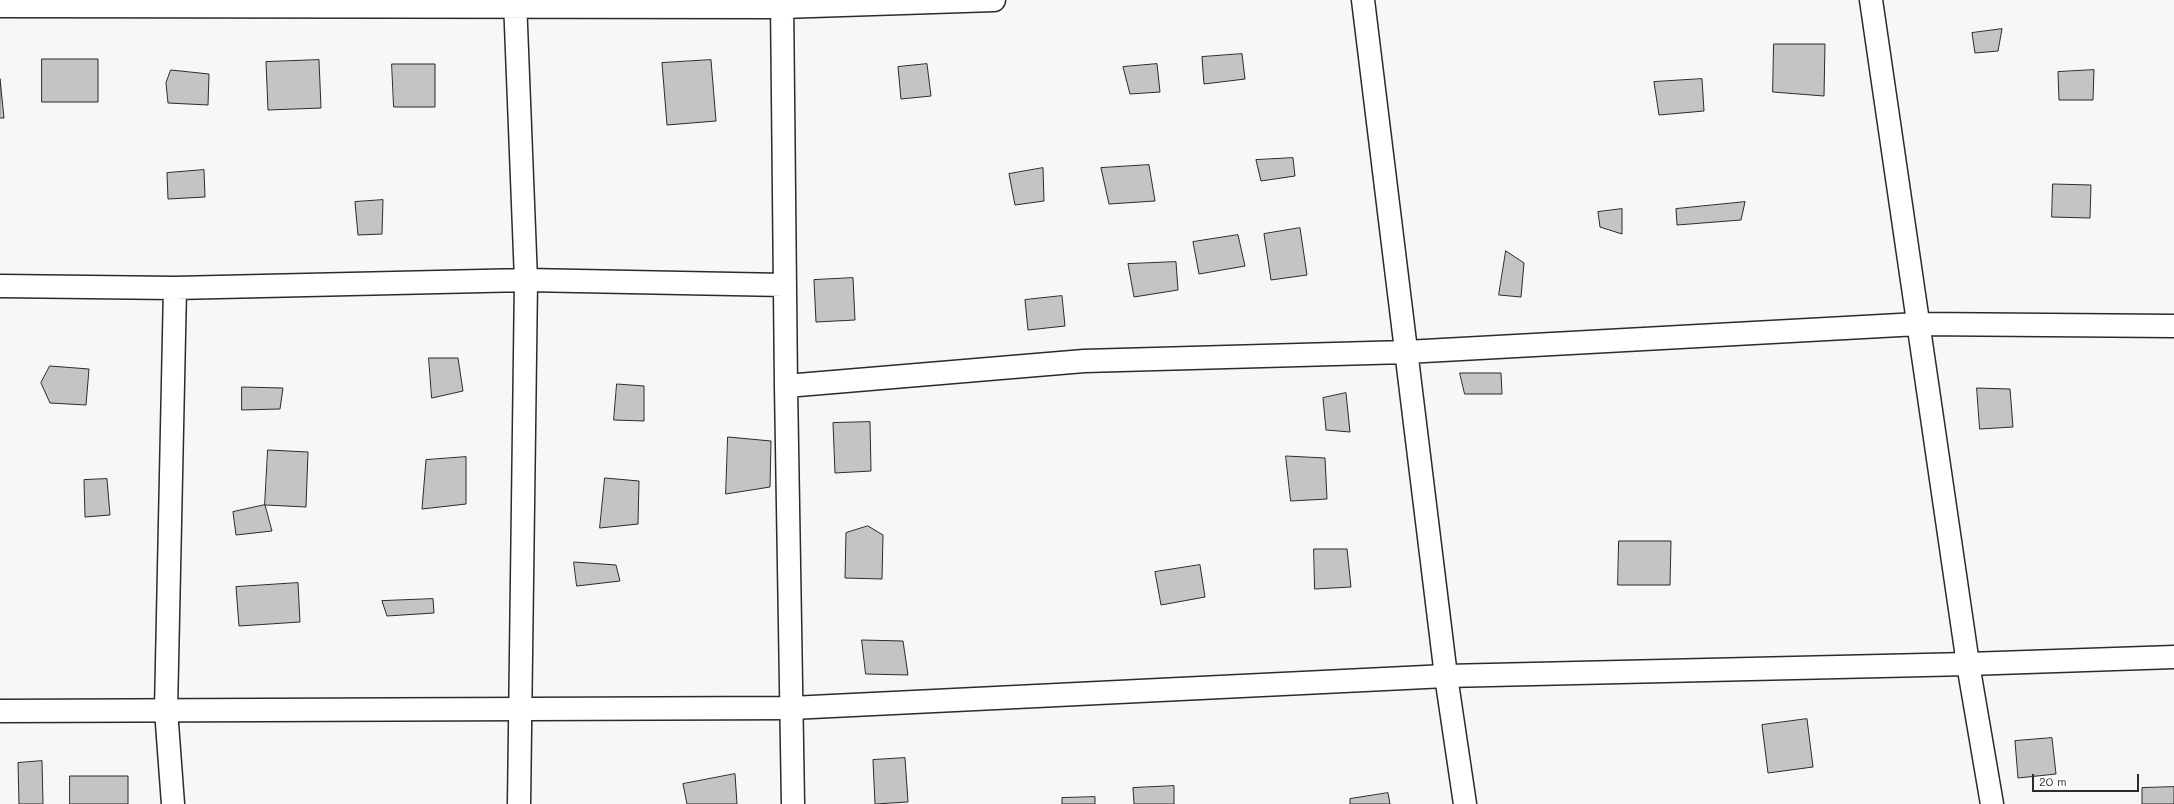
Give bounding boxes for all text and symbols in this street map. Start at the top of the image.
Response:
scale bar [2034,766,2141,792]
text: 20 m [2039,773,2067,789]

